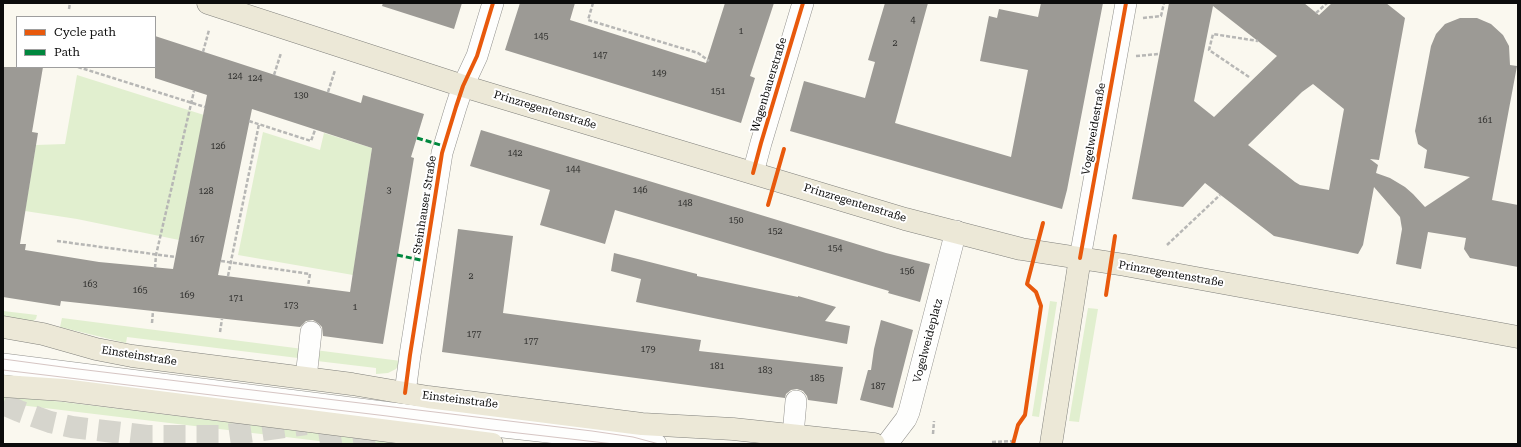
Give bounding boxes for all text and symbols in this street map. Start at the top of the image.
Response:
house number: 4 [910,15,916,25]
legend [16,16,156,68]
text: Cycle path [54,25,116,39]
house number: 1 [738,26,744,36]
house number: 145 [533,31,549,41]
street label: Wagenbauerstraße [748,36,790,134]
house number: 2 [892,38,898,48]
text: Path [54,45,80,59]
house number: 147 [592,50,608,60]
house number: 149 [651,68,667,78]
house number: 124 [227,71,243,81]
house number: 124 [247,73,263,83]
street label: Vogelweidestraße [1079,82,1109,176]
house number: 151 [710,86,726,96]
street label: Prinzregentenstraße [492,88,598,132]
house number: 130 [293,90,309,100]
house number: 161 [1477,115,1493,125]
house number: 126 [210,141,226,151]
house number: 142 [507,148,523,158]
street label: Steinhauser Straße [411,155,439,255]
house number: 144 [565,164,581,174]
street label: Prinzregentenstraße [802,181,908,225]
house number: 3 [386,185,392,195]
house number: 146 [632,185,648,195]
house number: 128 [198,186,214,196]
house number: 148 [677,198,693,208]
house number: 150 [728,215,744,225]
house number: 152 [767,226,783,236]
house number: 167 [189,234,205,244]
house number: 154 [827,243,843,253]
street label: Prinzregentenstraße [1117,258,1225,290]
house number: 156 [899,266,915,276]
house number: 2 [468,271,474,281]
house number: 163 [82,279,98,289]
house number: 165 [132,285,148,295]
house number: 169 [179,290,195,300]
house number: 171 [228,293,244,303]
street label: Vogelweideplatz [910,298,946,384]
house number: 173 [283,300,299,310]
house number: 1 [352,302,358,312]
house number: 177 [466,329,482,339]
house number: 177 [523,336,539,346]
street label: Einsteinstraße [100,344,178,368]
house number: 179 [640,344,656,354]
house number: 181 [709,361,725,371]
house number: 183 [757,365,773,375]
house number: 185 [809,373,825,383]
house number: 187 [870,381,886,391]
street label: Einsteinstraße [421,389,499,411]

